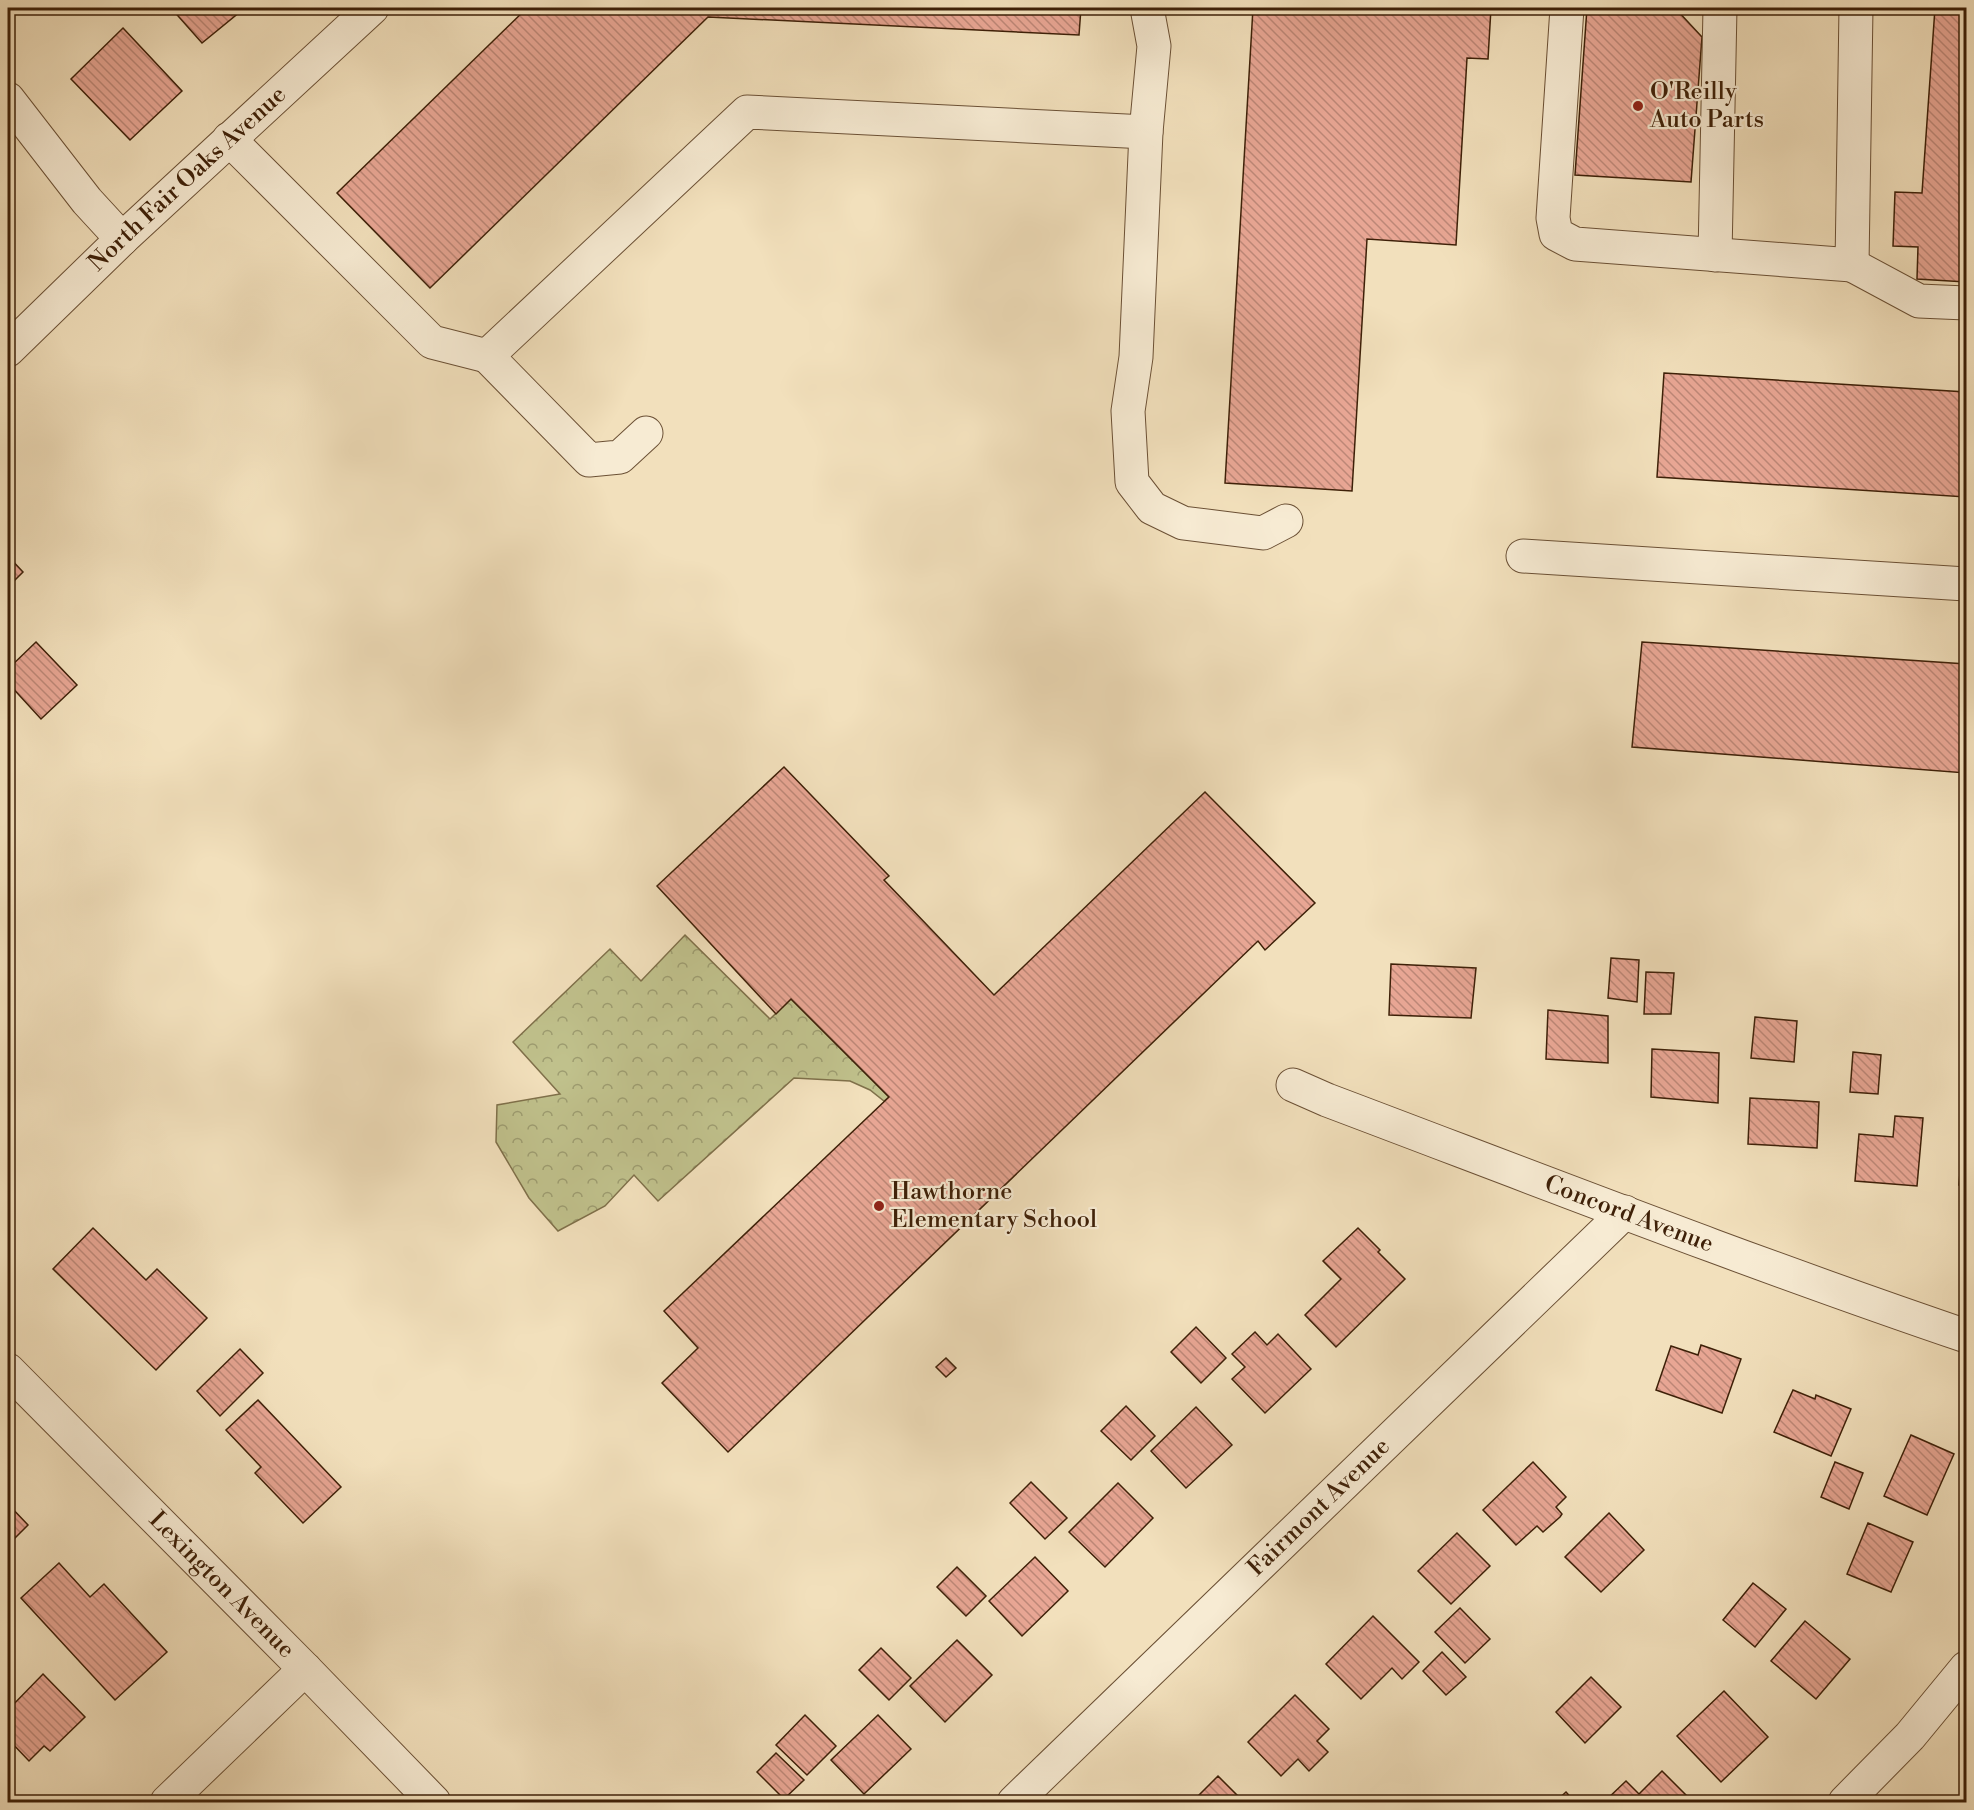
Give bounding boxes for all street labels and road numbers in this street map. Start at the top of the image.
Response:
street label: North Fair Oaks Avenue [82,80,293,278]
street label: Concord Avenue [1540,1169,1717,1260]
street label: Fairmont Avenue [1241,1432,1397,1583]
street label: Lexington Avenue [142,1505,301,1665]

